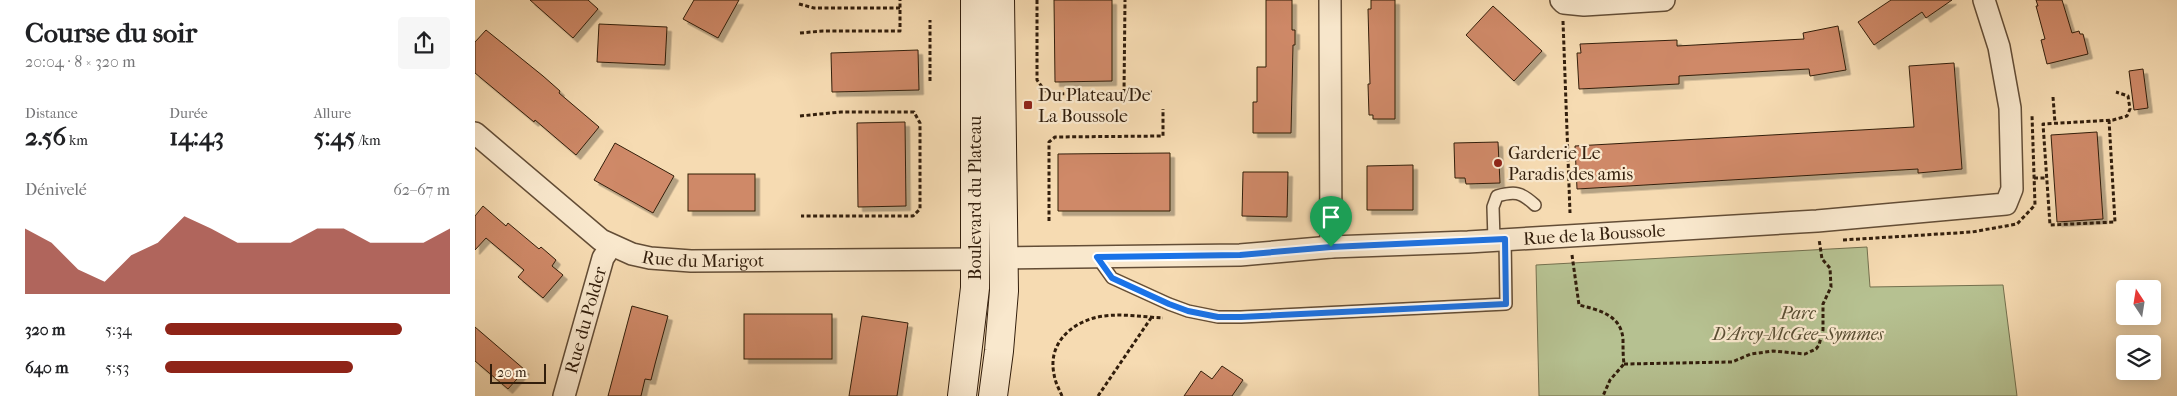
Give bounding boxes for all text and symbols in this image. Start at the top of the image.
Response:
text: Course du soir [25,16,197,49]
button: share [398,17,450,69]
text: 20:04 · 8 × 320 m [25,52,136,71]
place label: Du Plateau/De La Boussole [1038,85,1151,127]
marker: Du Plateau/De La Boussole [1022,99,1034,111]
text: Distance [25,105,78,122]
text: Durée [169,105,208,122]
text: Allure [314,105,351,122]
street label: Boulevard du Plateau [965,116,986,280]
text: 2.56 [25,122,66,151]
text: 14:43 [169,122,224,151]
text: 5:45 [314,122,355,151]
text: km [66,132,88,149]
text: /km [355,132,381,149]
place label: Garderie Le Paradis des amis [1508,143,1633,185]
marker: Garderie Le Paradis des amis [1492,157,1504,169]
text: Dénivelé [25,180,87,199]
text: 62–67 m [393,180,450,199]
pin [1310,196,1352,247]
icon: arrive [1317,203,1345,231]
street label: Rue de la Boussole [1523,220,1666,249]
street label: Rue du Marigot [640,246,765,272]
street label: Rue du Polder [560,264,611,376]
north arrow [2116,280,2161,325]
map controls [2116,280,2161,380]
park label: Parc D'Arcy-McGee–Symmes [1711,303,1884,345]
text: 320 m [25,320,65,339]
text: 5:34 [105,320,132,339]
button: layers [2116,335,2161,380]
text: 640 m [25,358,69,377]
text: 5:53 [105,358,129,377]
scale bar [490,361,546,384]
text: 20 m [497,364,527,381]

